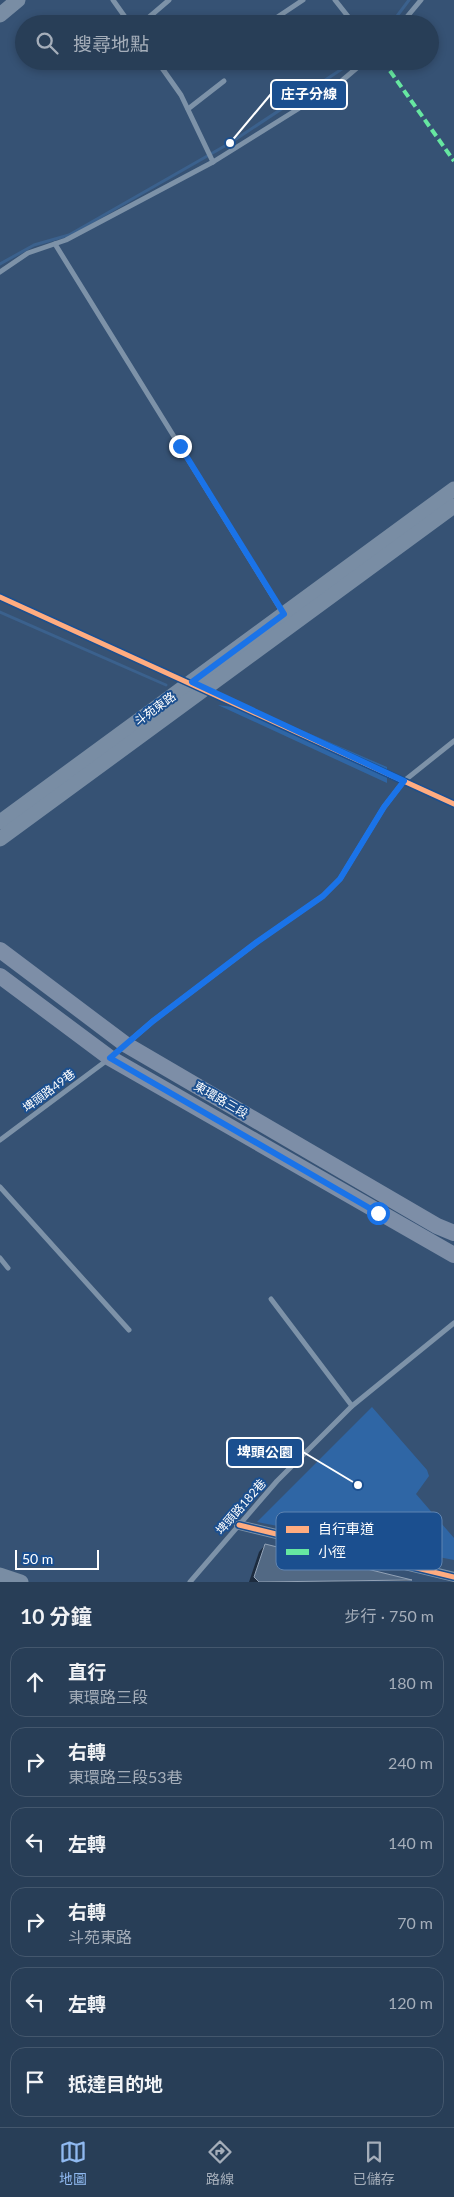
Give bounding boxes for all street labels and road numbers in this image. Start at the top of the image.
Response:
street label: 斗苑東路 [131,688,179,729]
street label: 埤頭路49巷 [19,1066,78,1115]
street label: 東環路三段 [192,1078,251,1121]
street label: 埤頭路182巷 [212,1476,269,1538]

